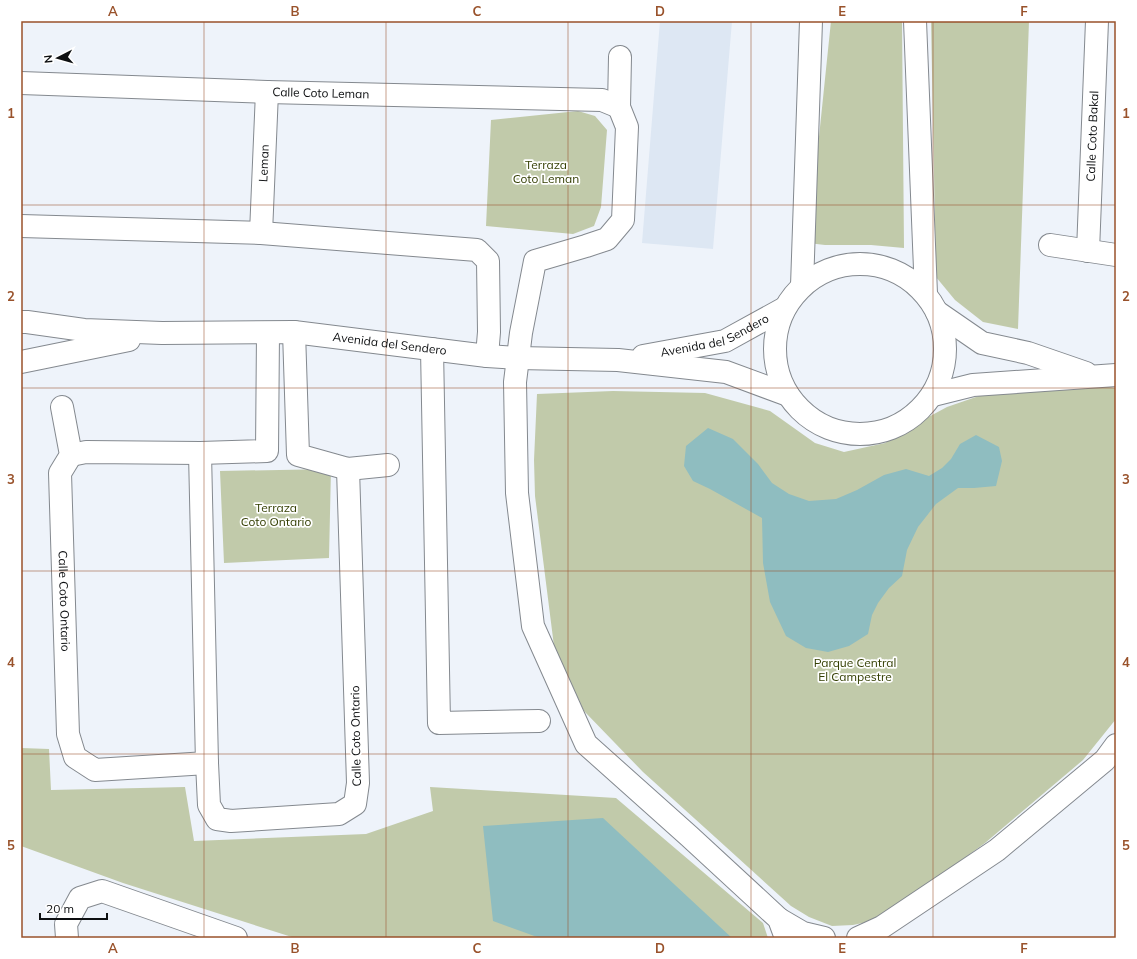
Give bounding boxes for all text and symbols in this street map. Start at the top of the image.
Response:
text: A [108,3,118,19]
text: B [291,3,300,19]
text: C [473,3,482,19]
text: D [655,3,665,19]
text: E [838,3,846,19]
text: F [1020,3,1028,19]
north arrow [38,38,78,78]
text: N [41,54,55,64]
street label: Calle Coto Leman [272,84,370,101]
street label: Calle Coto Bakal [1083,90,1101,182]
text: 1 [7,105,15,121]
text: 1 [1122,105,1130,121]
street label: Leman [255,144,272,182]
park label: Terraza Coto Leman [513,157,579,186]
text: 2 [7,288,15,304]
text: 2 [1122,288,1130,304]
street label: Avenida del Sendero [659,310,771,360]
street label: Avenida del Sendero [332,329,448,358]
text: 3 [7,471,15,487]
text: 3 [1122,471,1130,487]
park label: Terraza Coto Ontario [241,500,311,529]
street label: Calle Coto Ontario [55,550,73,652]
text: 4 [7,654,15,670]
text: 4 [1122,654,1130,670]
park label: Parque Central El Campestre [814,655,896,684]
street label: Calle Coto Ontario [347,685,364,787]
text: 5 [7,837,15,853]
text: 5 [1122,837,1130,853]
scale bar [40,895,107,921]
text: 20 m [46,901,74,916]
text: A [108,940,118,956]
text: B [291,940,300,956]
text: C [473,940,482,956]
text: D [655,940,665,956]
text: E [838,940,846,956]
text: F [1020,940,1028,956]

